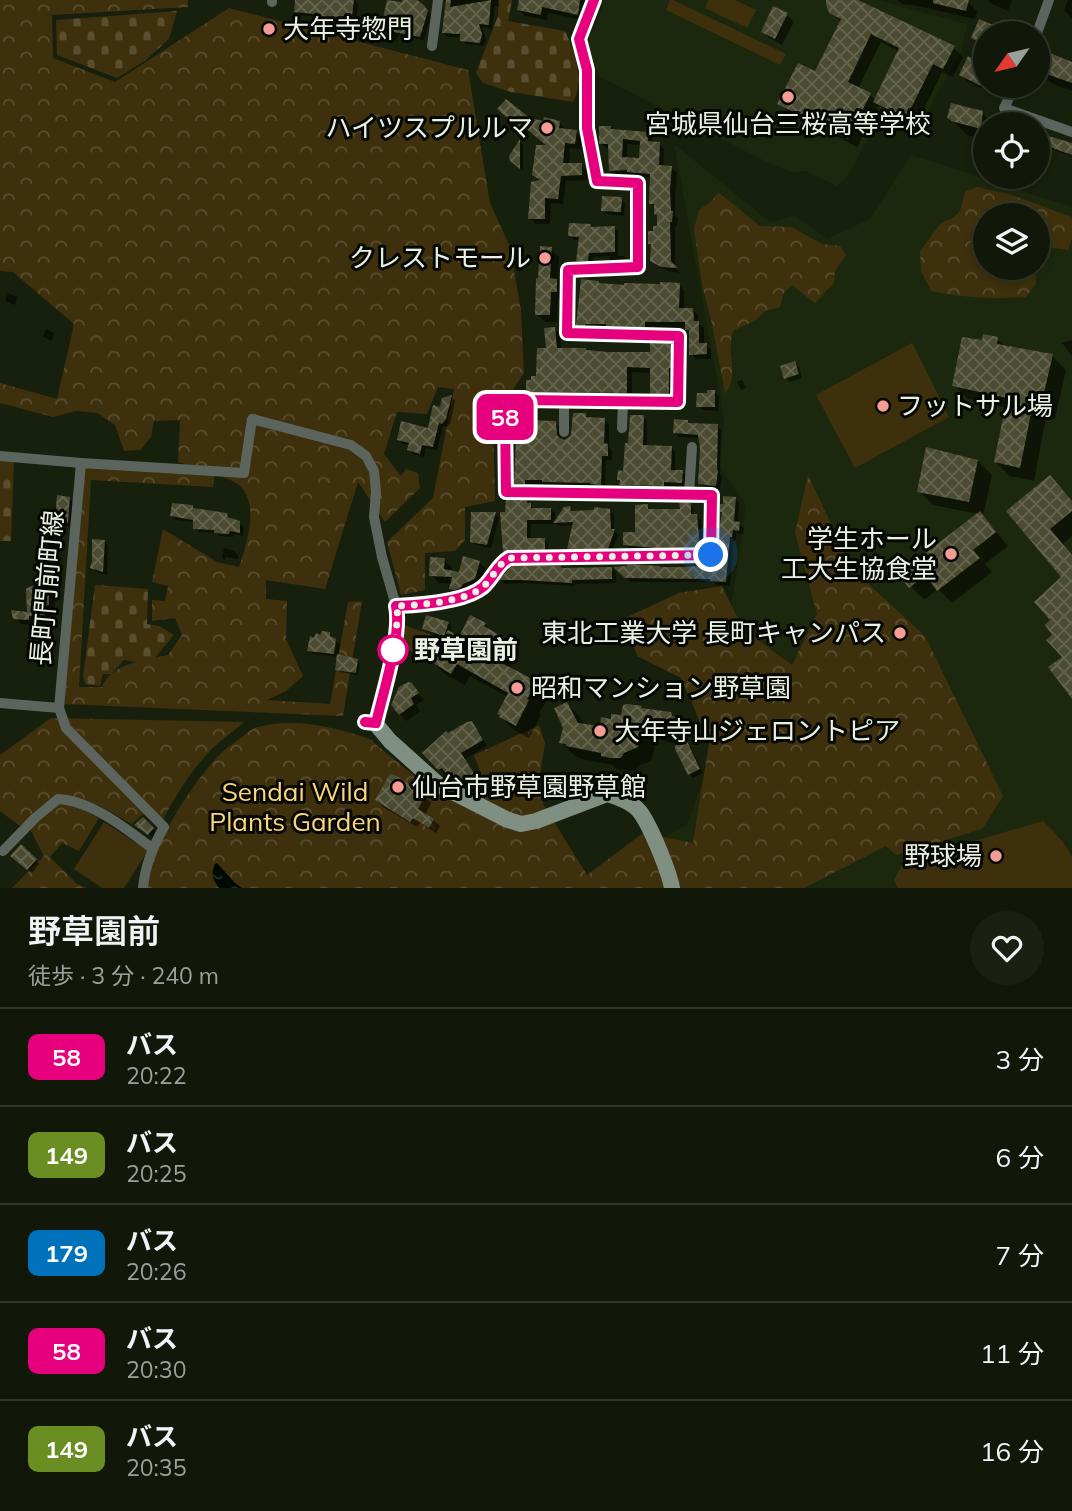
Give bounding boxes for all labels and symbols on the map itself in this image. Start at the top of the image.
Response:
place label: 大年寺惣門 [283,12,413,45]
marker: 大年寺惣門 [261,21,277,37]
north arrow [973,21,1050,98]
marker: 宮城県仙台三桜高等学校 [780,89,796,105]
place label: 宮城県仙台三桜高等学校 [645,107,931,140]
place label: ハイツスプルルマ [326,111,533,144]
marker: ハイツスプルルマ [539,120,555,136]
place label: クレストモール [349,241,531,274]
marker: クレストモール [537,250,553,266]
place label: フットサル場 [897,389,1053,422]
line badge: 58 [474,394,536,440]
marker: フットサル場 [875,398,891,414]
street label: 長町門前町線 [23,509,70,667]
place label: 学生ホール 工大生協食堂 [781,522,937,585]
your location [693,537,728,572]
marker: 学生ホール 工大生協食堂 [943,546,959,562]
place label: 東北工業大学 長町キャンパス [541,616,886,649]
marker: 東北工業大学 長町キャンパス [892,625,908,641]
place label: 野草園前 [414,633,518,666]
marker: 野草園前 [378,635,408,665]
place label: 昭和マンション野草園 [531,671,791,704]
marker: 昭和マンション野草園 [509,680,525,696]
place label: 大年寺山ジェロントピア [614,714,900,747]
marker: 大年寺山ジェロントピア [592,723,608,739]
place label: 仙台市野草園野草館 [412,770,646,803]
park label: Sendai Wild Plants Garden [209,775,381,838]
marker: 仙台市野草園野草館 [390,779,406,795]
place label: 野球場 [904,839,982,872]
marker: 野球場 [988,848,1004,864]

